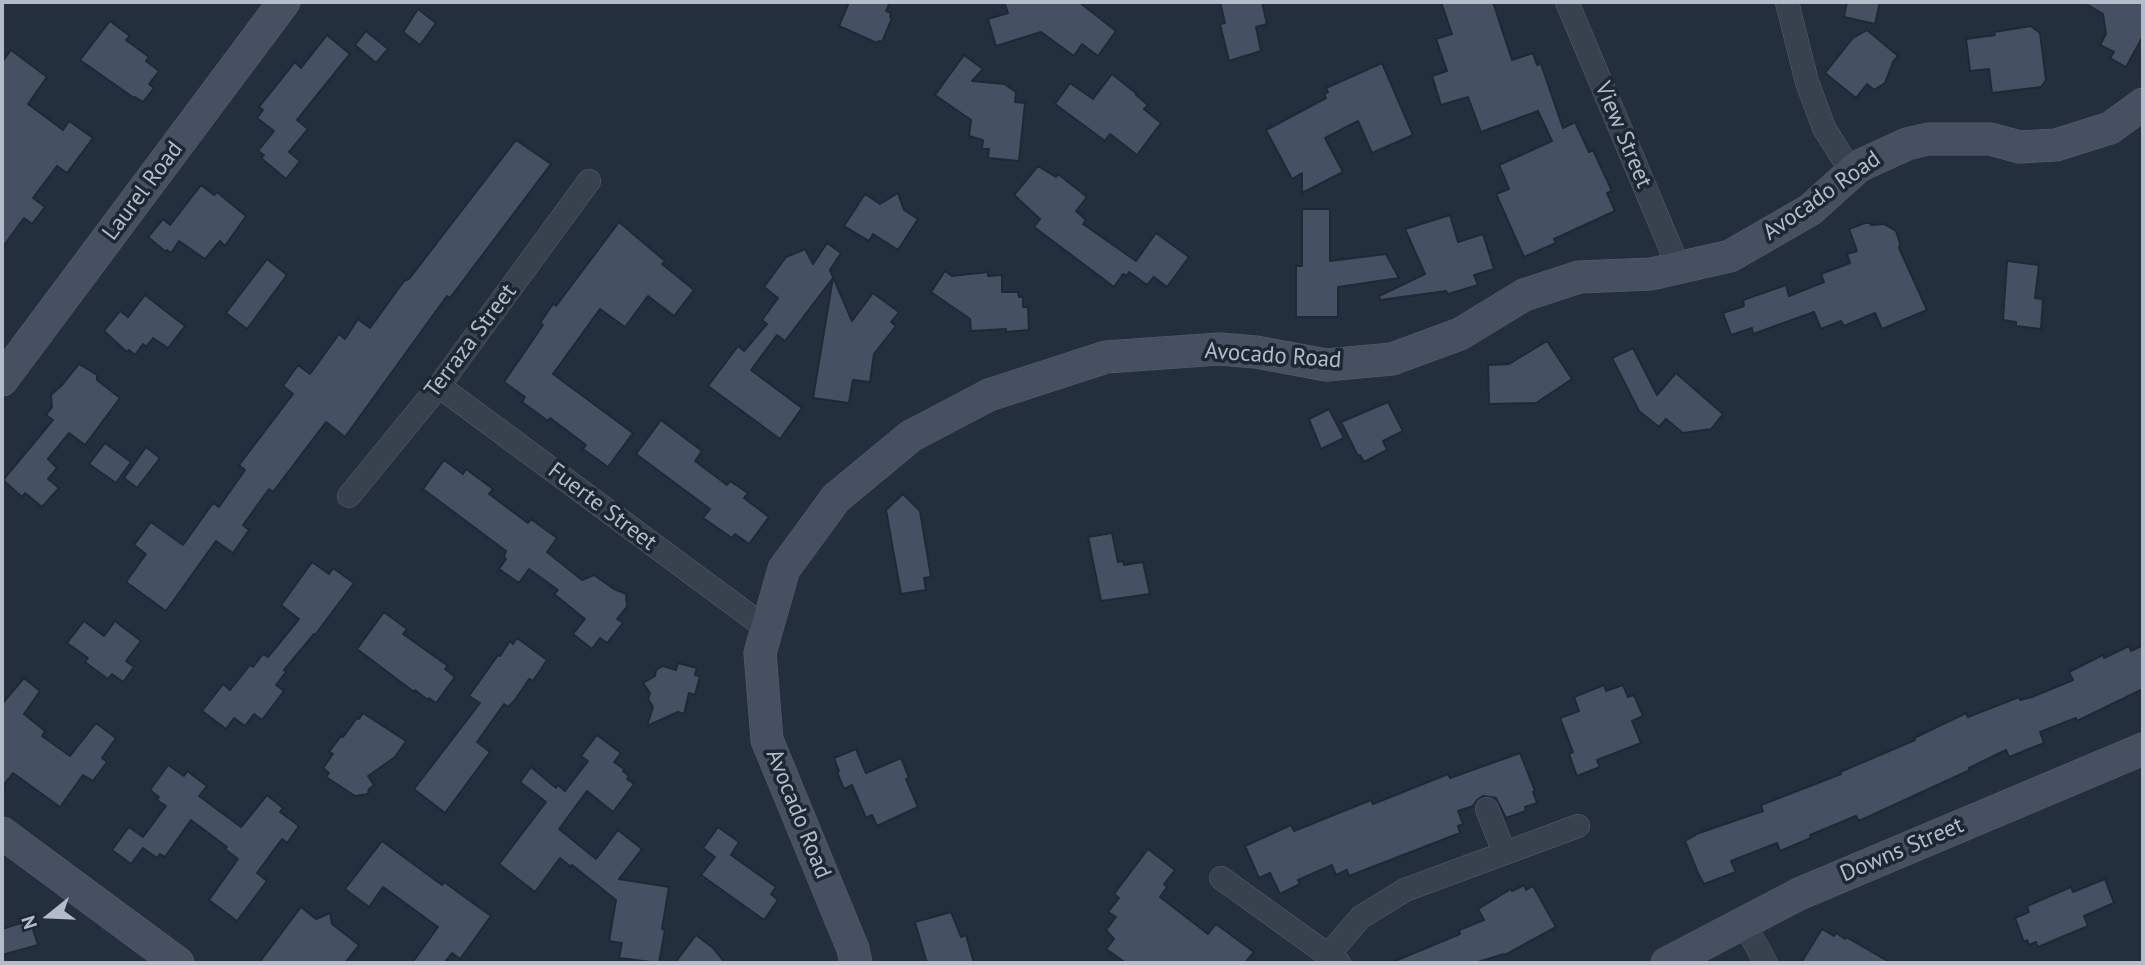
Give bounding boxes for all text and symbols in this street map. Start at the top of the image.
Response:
street label: View Street [1588,78,1658,192]
street label: Laurel Road [97,136,189,246]
street label: Avocado Road [1758,145,1886,247]
street label: Terraza Street [419,279,523,403]
street label: Avocado Road [1204,337,1342,375]
street label: Fuerte Street [542,457,662,557]
street label: Avocado Road [760,745,836,883]
street label: Downs Street [1836,812,1968,888]
north arrow [14,881,84,951]
text: N [16,913,42,932]

